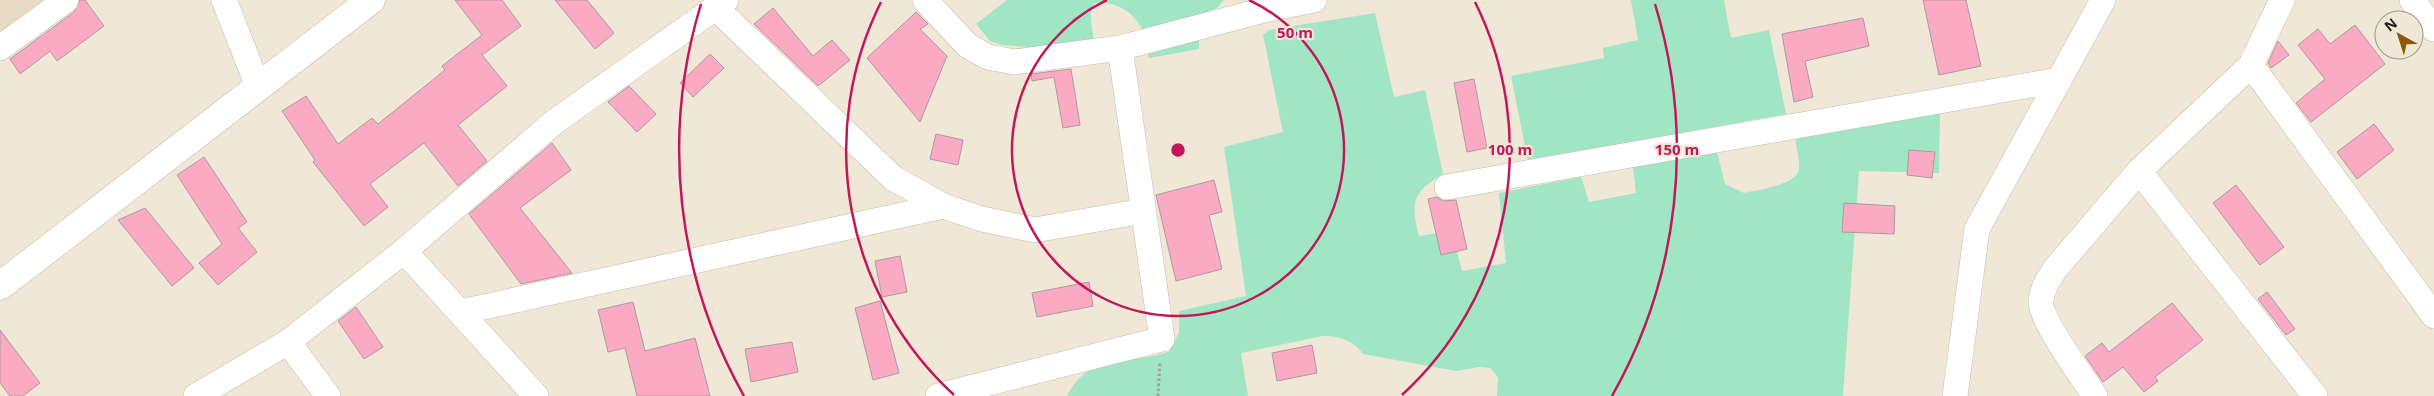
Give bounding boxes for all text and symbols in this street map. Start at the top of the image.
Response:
north arrow [2374,10,2424,60]
text: N [2380,14,2401,35]
text: 50 m [1277,22,1313,42]
text: 100 m [1488,139,1532,159]
text: 150 m [1655,139,1699,159]
centre of rings [1169,141,1187,159]

